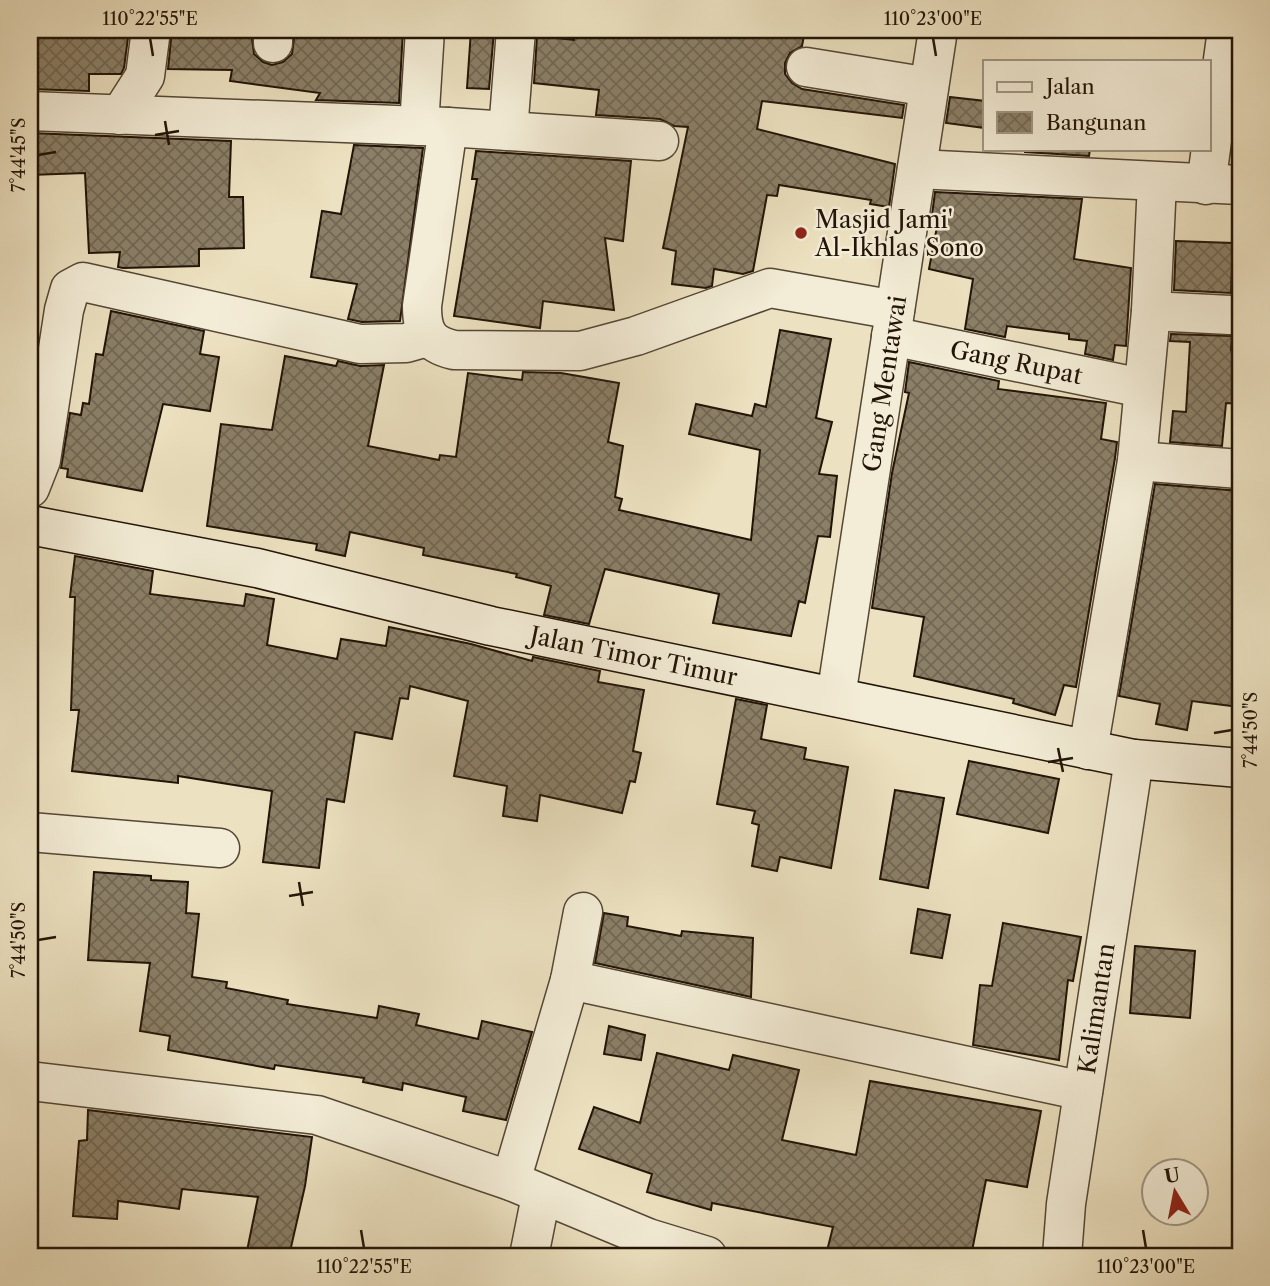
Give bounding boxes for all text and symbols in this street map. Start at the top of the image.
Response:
text: 110°22'55"E [102,8,198,30]
text: 110°23'00"E [884,8,982,30]
legend [983,60,1210,150]
text: Jalan [1043,74,1095,99]
text: Bangunan [1046,110,1146,135]
text: 7°44'45"S [8,118,30,192]
place label: Masjid Jami' Al-Ikhlas Sono [814,205,984,262]
marker: Masjid Jami' Al-Ikhlas Sono [793,225,809,241]
street label: Gang Mentawai [856,293,912,474]
street label: Gang Rupat [948,334,1086,390]
street label: Jalan Timor Timur [524,619,740,691]
text: 7°44'50"S [1240,692,1262,768]
text: 7°44'50"S [8,902,30,978]
street label: Kalimantan [1072,941,1120,1076]
north arrow [1140,1156,1210,1226]
text: U [1163,1163,1182,1188]
text: 110°22'55"E [316,1256,412,1278]
text: 110°23'00"E [1097,1256,1195,1278]

